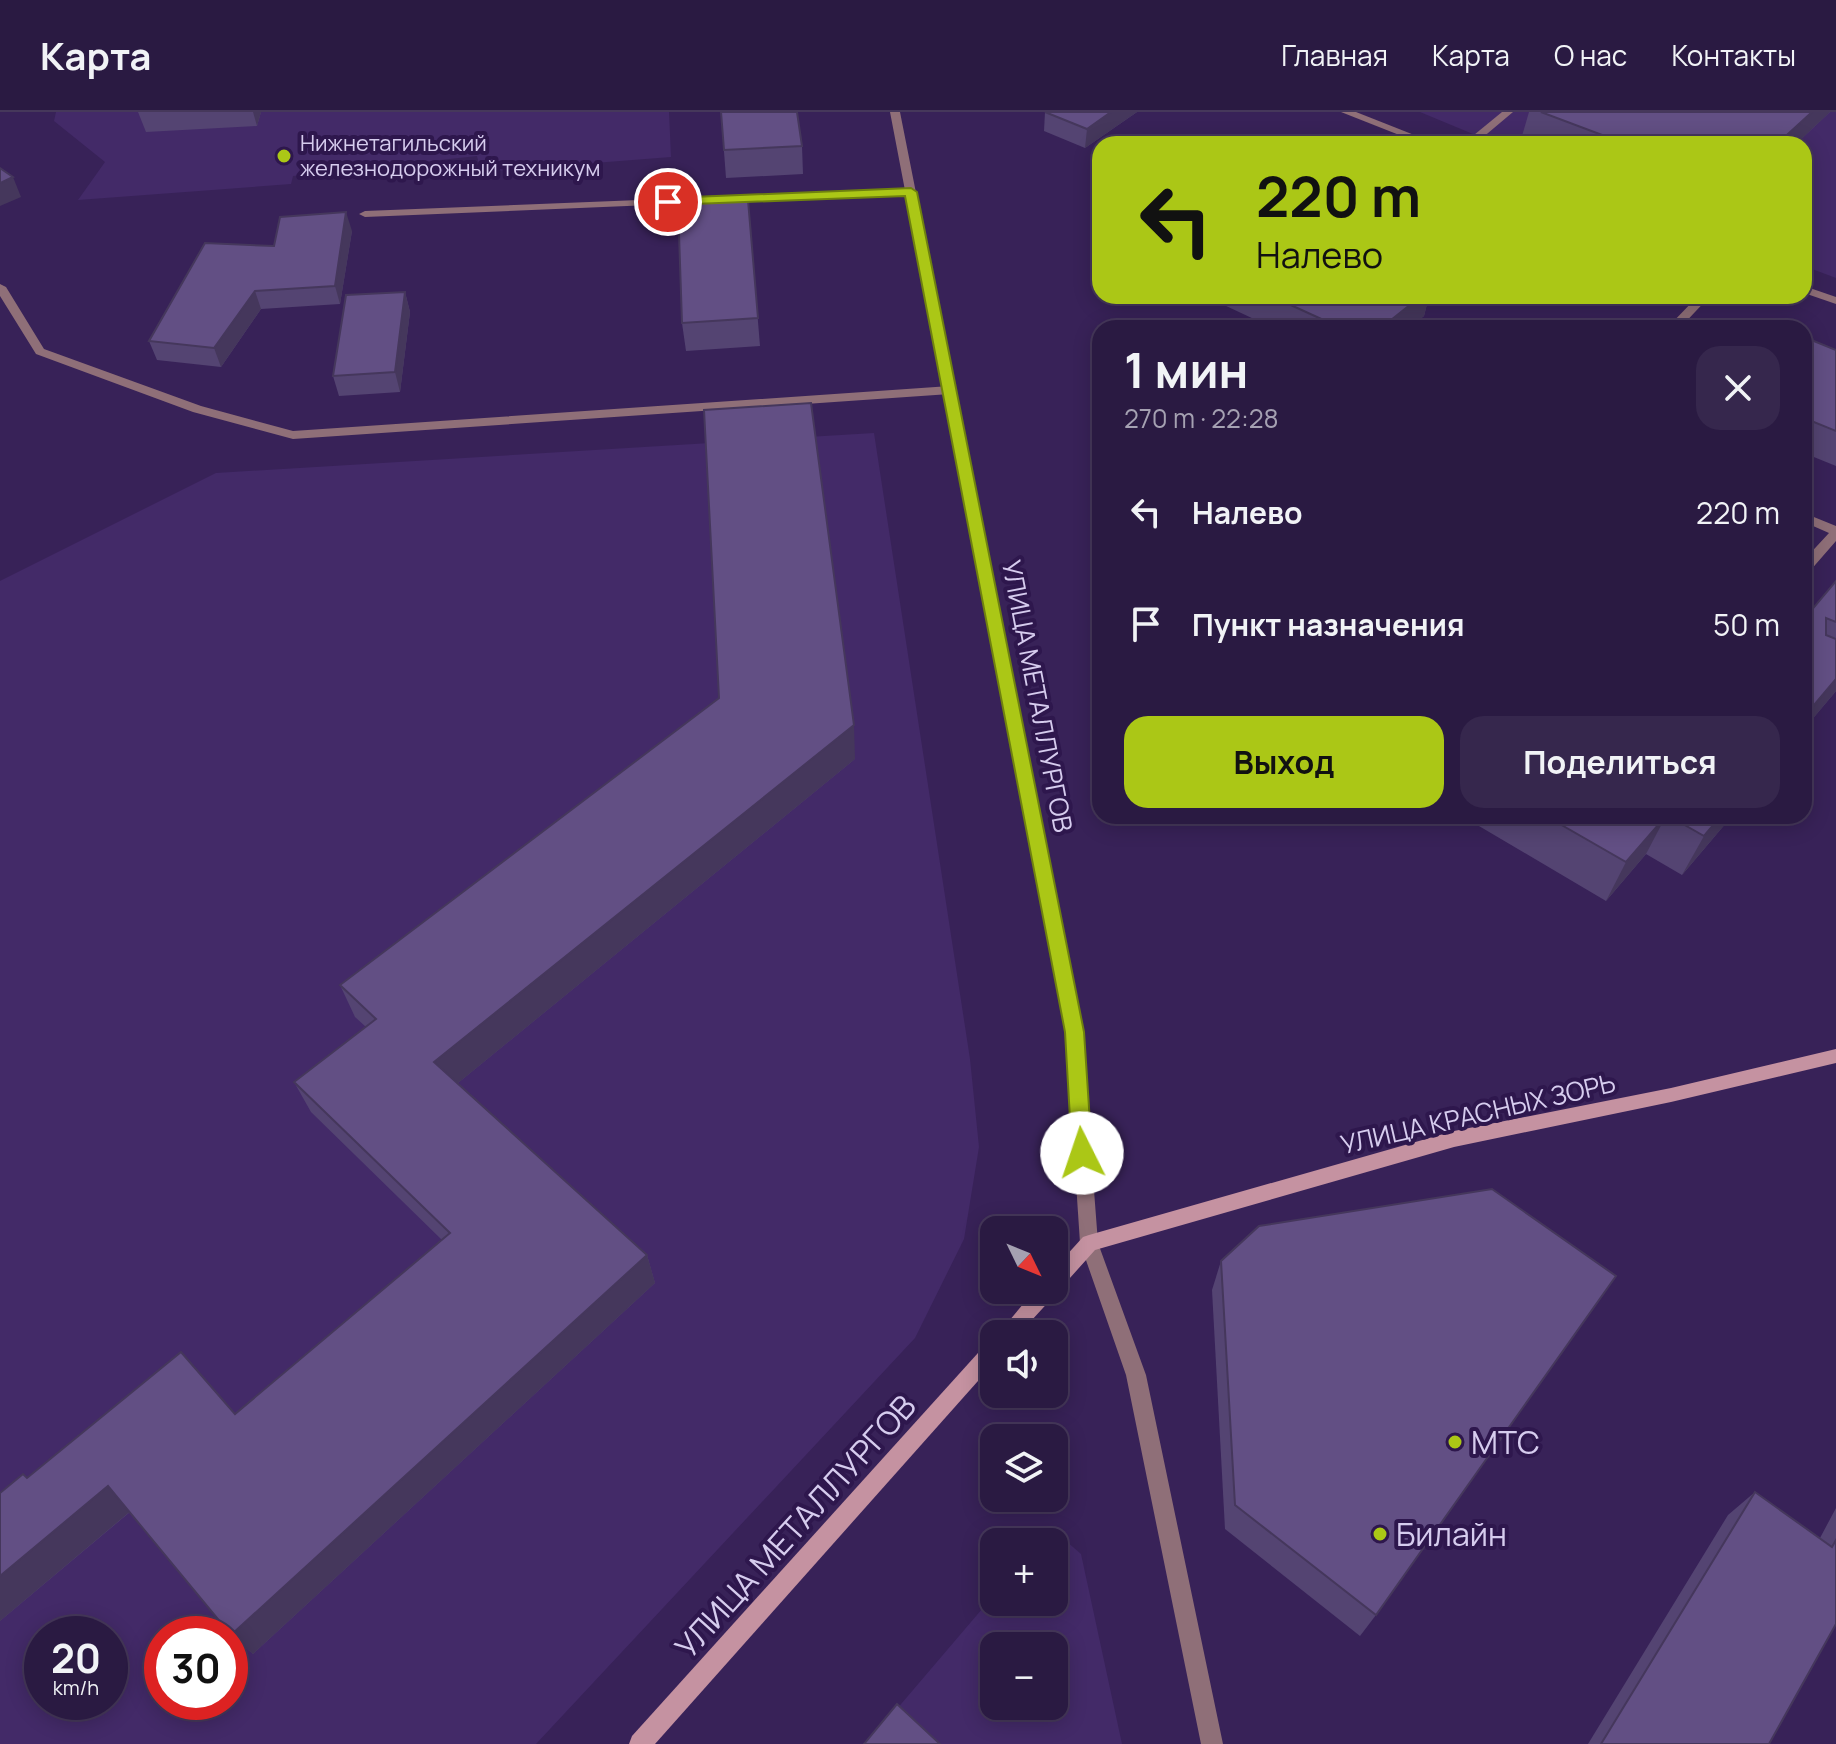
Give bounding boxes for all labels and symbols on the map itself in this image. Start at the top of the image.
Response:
place label: Нижнетагильский железнодорожный техникум [300,128,600,183]
marker: Нижнетагильский железнодорожный техникум [275,147,293,165]
pin [634,168,702,236]
street label: УЛИЦА МЕТАЛЛУРГОВ [994,557,1082,835]
street label: УЛИЦА КРАСНЫХ ЗОРЬ [1337,1064,1619,1162]
position arrow [1040,1111,1124,1195]
north arrow [980,1216,1068,1304]
street label: УЛИЦА МЕТАЛЛУРГОВ [665,1385,925,1667]
place label: МТС [1471,1420,1540,1464]
marker: МТС [1446,1433,1464,1451]
place label: Билайн [1396,1512,1507,1556]
marker: Билайн [1371,1525,1389,1543]
speed limit sign: 30 [144,1616,248,1720]

